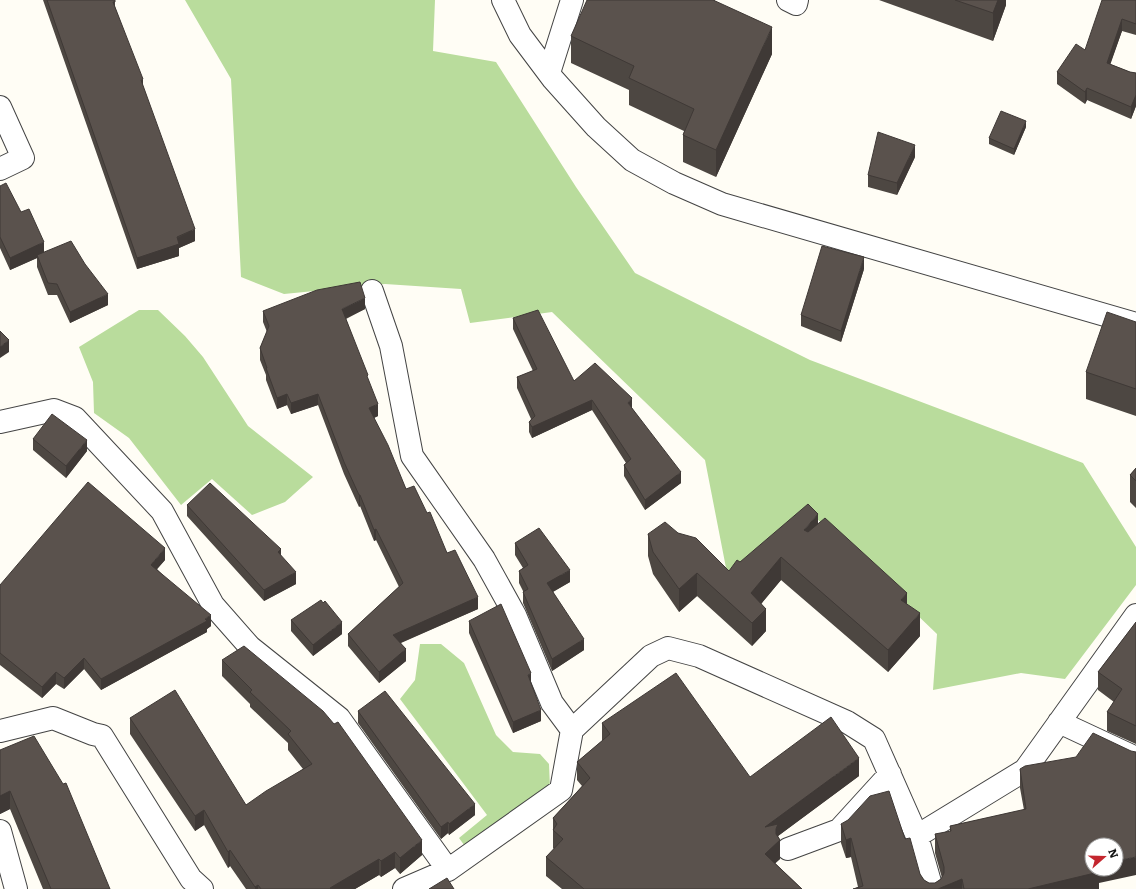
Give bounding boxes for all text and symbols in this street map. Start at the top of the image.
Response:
north arrow [1084,837,1124,877]
text: N [1105,846,1123,860]

